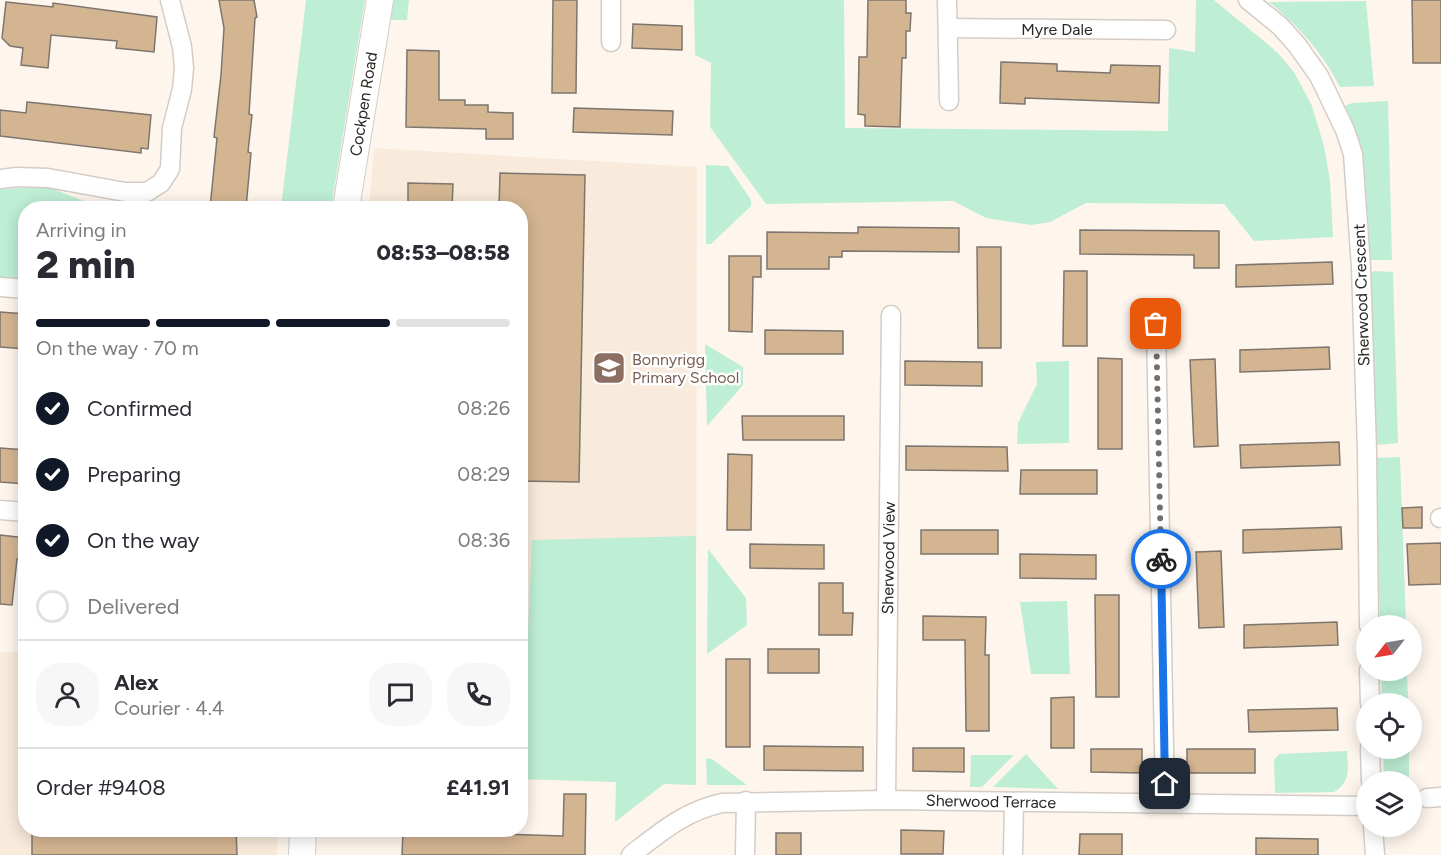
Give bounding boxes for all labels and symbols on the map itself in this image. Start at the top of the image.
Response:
street label: Myre Dale [1021,20,1093,39]
street label: Cockpen Road [346,51,381,157]
street label: Sherwood Crescent [1350,223,1373,367]
pin [1130,298,1181,349]
school or university icon: Bonnyrigg Primary School [591,350,627,386]
place label: Bonnyrigg Primary School [632,350,739,387]
street label: Sherwood View [878,501,899,615]
courier [1131,529,1191,589]
north arrow [1356,615,1422,681]
pin [1139,758,1190,809]
street label: Sherwood Terrace [926,791,1056,812]

